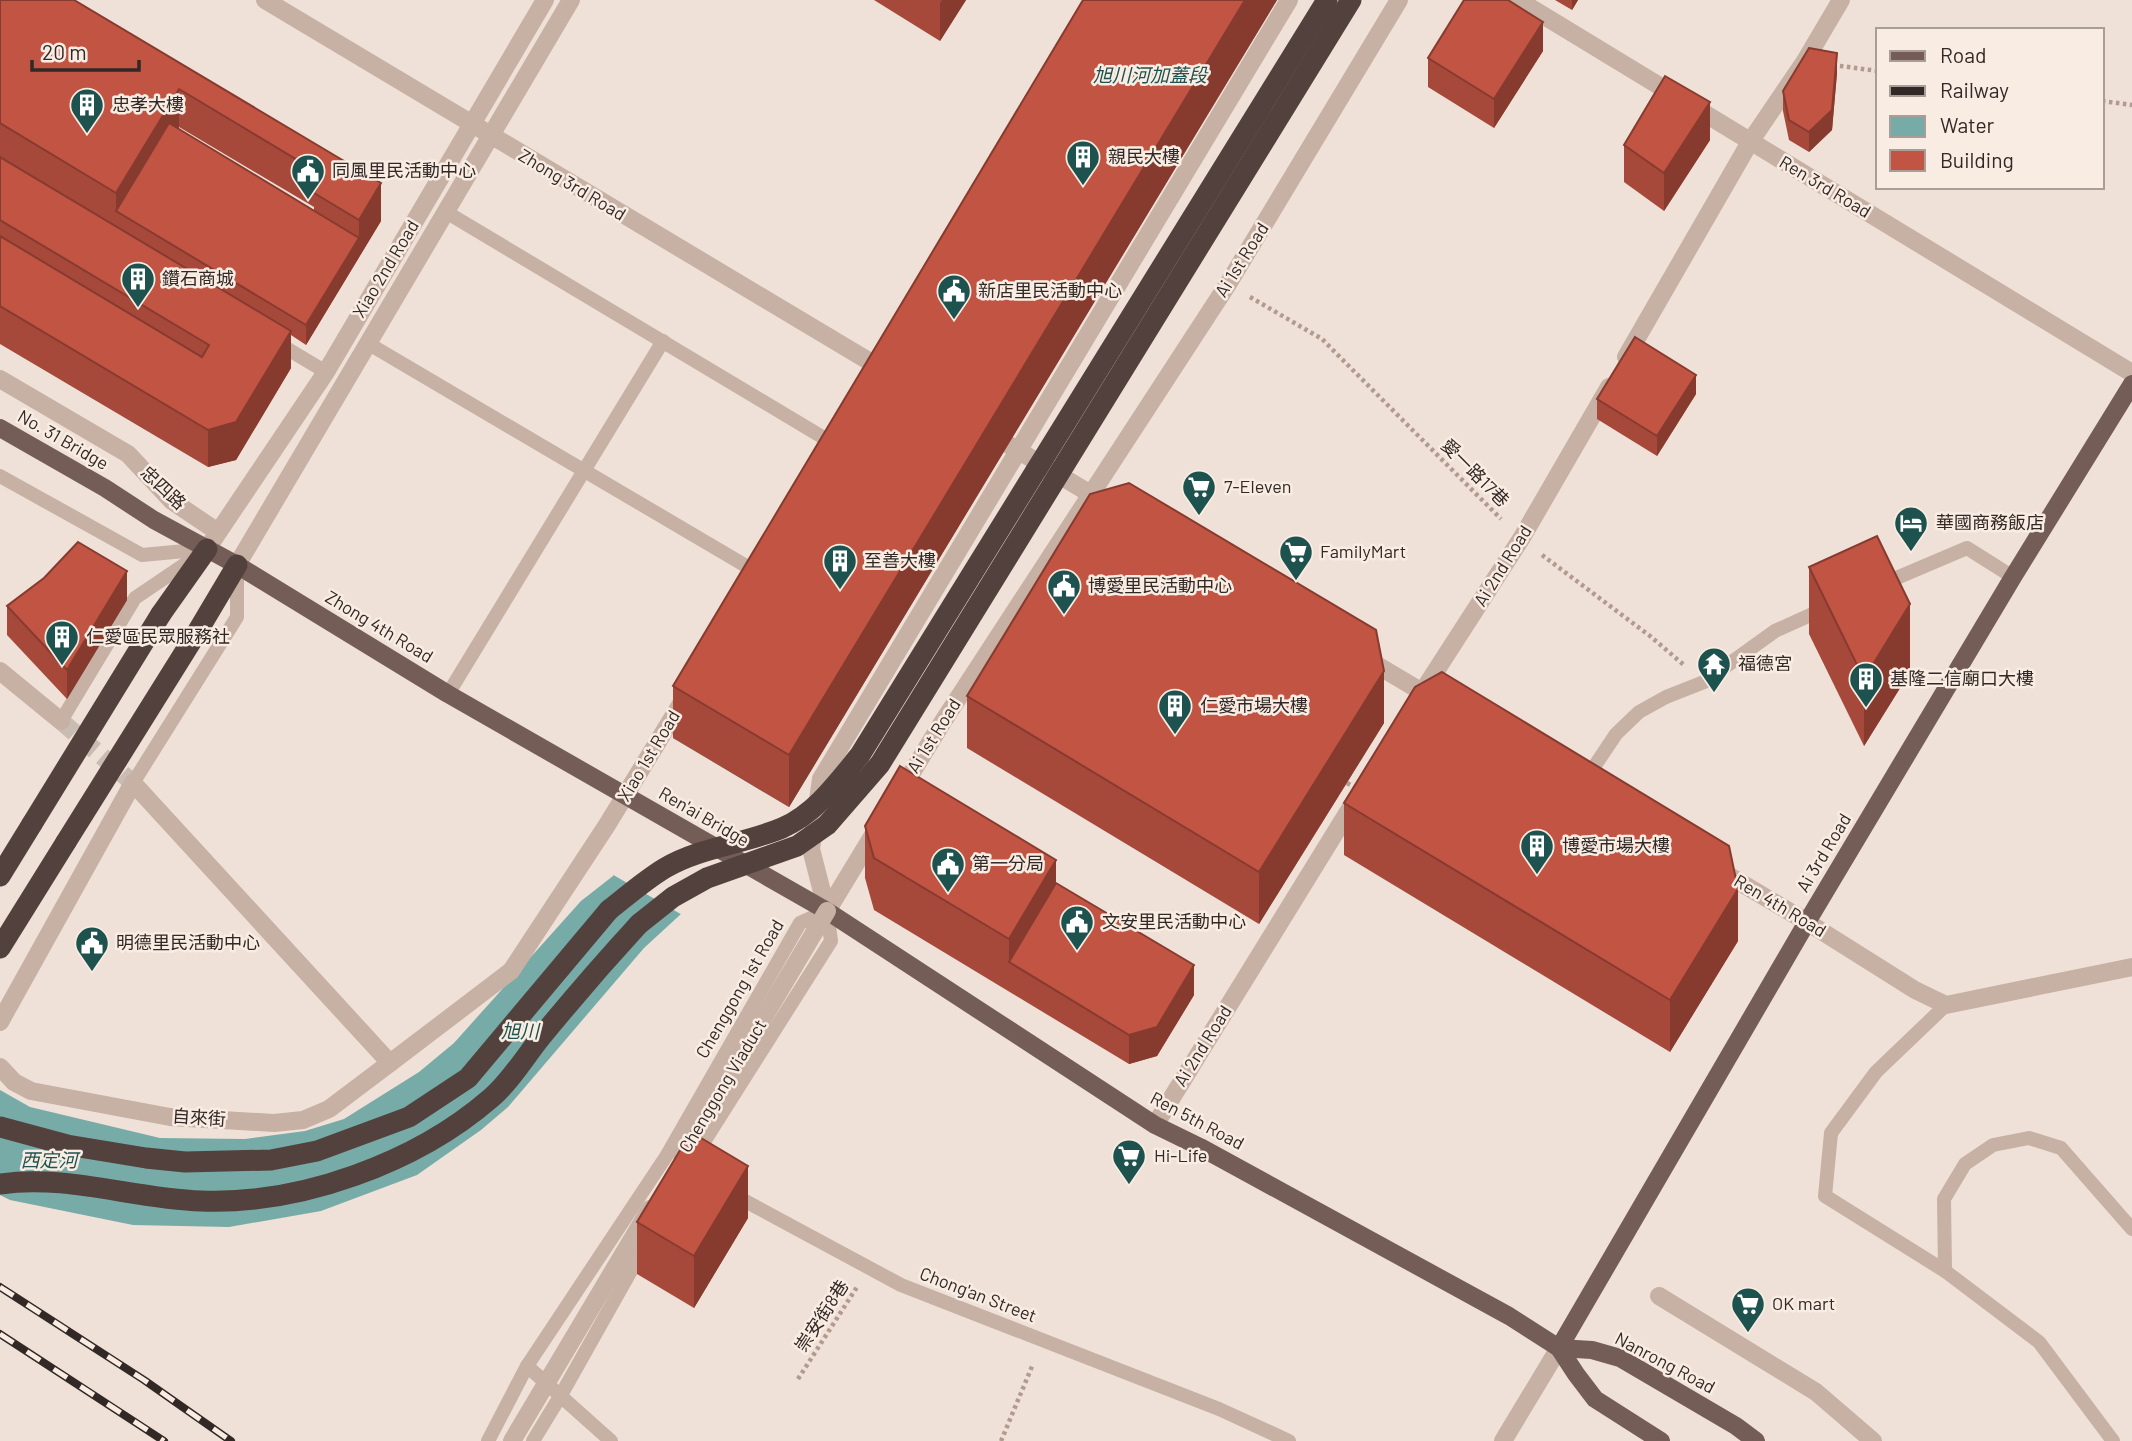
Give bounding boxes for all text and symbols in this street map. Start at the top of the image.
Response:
scale bar [32,28,138,72]
legend [1876,28,2104,189]
text: 20 m [42,39,87,64]
text: Road [1940,42,1986,67]
water label: 旭川河加蓋段 [1093,63,1209,86]
text: Railway [1940,77,2009,102]
building icon: 忠孝大樓 [68,86,106,135]
place label: 忠孝大樓 [112,93,184,115]
text: Water [1940,112,1995,137]
building icon: 親民大樓 [1064,138,1102,187]
street label: Zhong 3rd Road [515,144,630,225]
place label: 親民大樓 [1108,145,1180,167]
text: Building [1940,147,2014,172]
street label: Ren 3rd Road [1776,150,1875,222]
public building icon: 同風里民活動中心 [289,152,327,201]
place label: 同風里民活動中心 [332,159,476,181]
street label: Xiao 2nd Road [347,216,423,321]
street label: Ai 1st Road [1210,218,1273,301]
building icon: 鑽石商城 [119,260,157,309]
place label: 鑽石商城 [162,267,234,289]
public building icon: 新店里民活動中心 [935,272,973,321]
place label: 新店里民活動中心 [978,279,1122,301]
street label: No. 31 Bridge [14,404,113,474]
street label: 愛一路17巷 [1437,434,1514,511]
street label: 忠四路 [136,461,191,514]
supermarket icon: 7-Eleven [1180,468,1218,517]
place label: 7-Eleven [1224,475,1292,497]
hotel icon: 華國商務飯店 [1892,504,1930,553]
place label: 華國商務飯店 [1936,511,2044,533]
street label: Ai 2nd Road [1469,521,1536,610]
supermarket icon: FamilyMart [1277,533,1315,582]
place label: FamilyMart [1320,540,1406,562]
building icon: 至善大樓 [821,542,859,591]
place label: 至善大樓 [864,549,936,571]
public building icon: 博愛里民活動中心 [1045,567,1083,616]
place label: 博愛里民活動中心 [1088,574,1232,596]
street label: Zhong 4th Road [322,585,437,667]
building icon: 仁愛區民眾服務社 [43,618,81,667]
place label: 仁愛區民眾服務社 [86,625,230,647]
temple icon: 福德宮 [1695,645,1733,694]
place label: 福德宮 [1738,652,1792,674]
building icon: 基隆二信廟口大樓 [1847,660,1885,709]
place label: 基隆二信廟口大樓 [1890,667,2034,689]
building icon: 仁愛市場大樓 [1156,687,1194,736]
street label: Ai 1st Road [902,694,965,777]
place label: 仁愛市場大樓 [1200,694,1308,716]
street label: Xiao 1st Road [612,706,684,805]
street label: Ren'ai Bridge [655,781,754,851]
street label: Ai 3rd Road [1791,809,1855,896]
building icon: 博愛市場大樓 [1518,827,1556,876]
place label: 博愛市場大樓 [1562,834,1670,856]
public building icon: 第一分局 [929,845,967,894]
place label: 第一分局 [972,852,1044,874]
street label: Ren 4th Road [1731,869,1831,941]
public building icon: 文安里民活動中心 [1058,903,1096,952]
place label: 文安里民活動中心 [1102,910,1246,932]
street label: Chenggong 1st Road [690,915,788,1062]
public building icon: 明德里民活動中心 [73,924,111,973]
place label: 明德里民活動中心 [116,931,260,953]
street label: Ai 2nd Road [1169,1001,1236,1090]
street label: Chenggong Viaduct [674,1015,771,1156]
water label: 旭川 [501,1019,541,1042]
street label: Ren 5th Road [1147,1086,1248,1154]
street label: 自來街 [171,1104,227,1130]
supermarket icon: Hi-Life [1110,1137,1148,1186]
place label: Hi-Life [1154,1144,1207,1166]
water label: 西定河 [20,1148,81,1171]
street label: Chong'an Street [917,1262,1040,1326]
street label: 崇安街8巷 [790,1275,853,1356]
supermarket icon: OK mart [1729,1285,1767,1334]
place label: OK mart [1772,1292,1835,1314]
street label: Nanrong Road [1612,1327,1719,1398]

